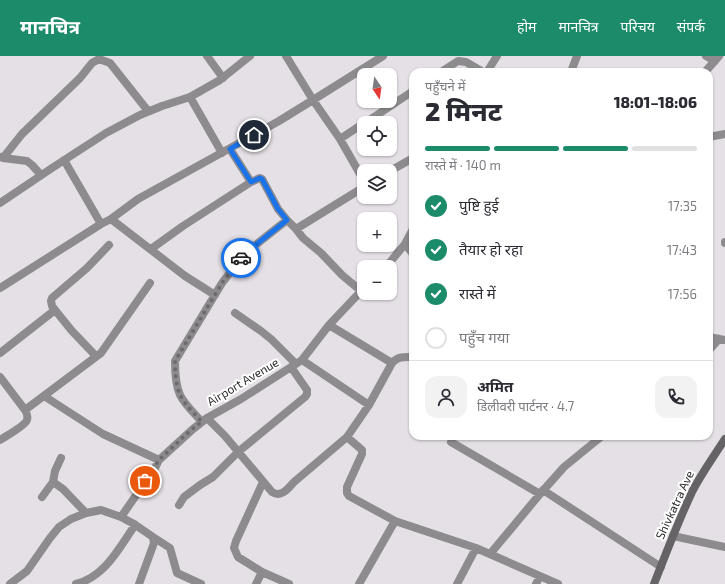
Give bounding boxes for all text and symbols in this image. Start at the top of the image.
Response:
text: मानचित्र [20,15,80,38]
text: होम [517,18,536,35]
text: मानचित्र [558,18,599,35]
text: परिचय [621,18,655,35]
text: संपर्क [677,18,705,35]
north arrow [357,68,397,108]
map controls [357,68,397,300]
text: पहुँचने में [425,78,465,94]
text: 18:01–18:06 [614,93,697,111]
text: 2 मिनट [425,95,502,126]
button: locate [357,116,397,156]
pin [237,118,271,152]
icon: home [243,124,265,146]
text: रास्ते में · 140 m [425,157,501,173]
button: layers [357,164,397,204]
icon: check [425,195,447,217]
text: पुष्टि हुई [459,196,499,214]
text: 17:35 [668,198,697,214]
button: + [357,212,397,252]
courier [221,238,261,278]
icon: check [425,239,447,261]
text: तैयार हो रहा [459,240,523,258]
text: 17:43 [667,242,697,258]
icon: car [230,247,252,269]
button: − [357,260,397,300]
icon: check [425,283,447,305]
text: रास्ते में [459,284,496,302]
text: 17:56 [668,286,697,302]
text: पहुँच गया [459,328,509,346]
street label: Airport Avenue [204,354,281,408]
button: person [425,376,467,418]
button: phone [655,376,697,418]
text: अमित [477,377,513,395]
text: डिलीवरी पार्टनर · 4.7 [477,398,574,414]
pin [128,464,162,498]
street label: Shivkatra Ave [652,468,696,541]
icon: bag [134,470,156,492]

